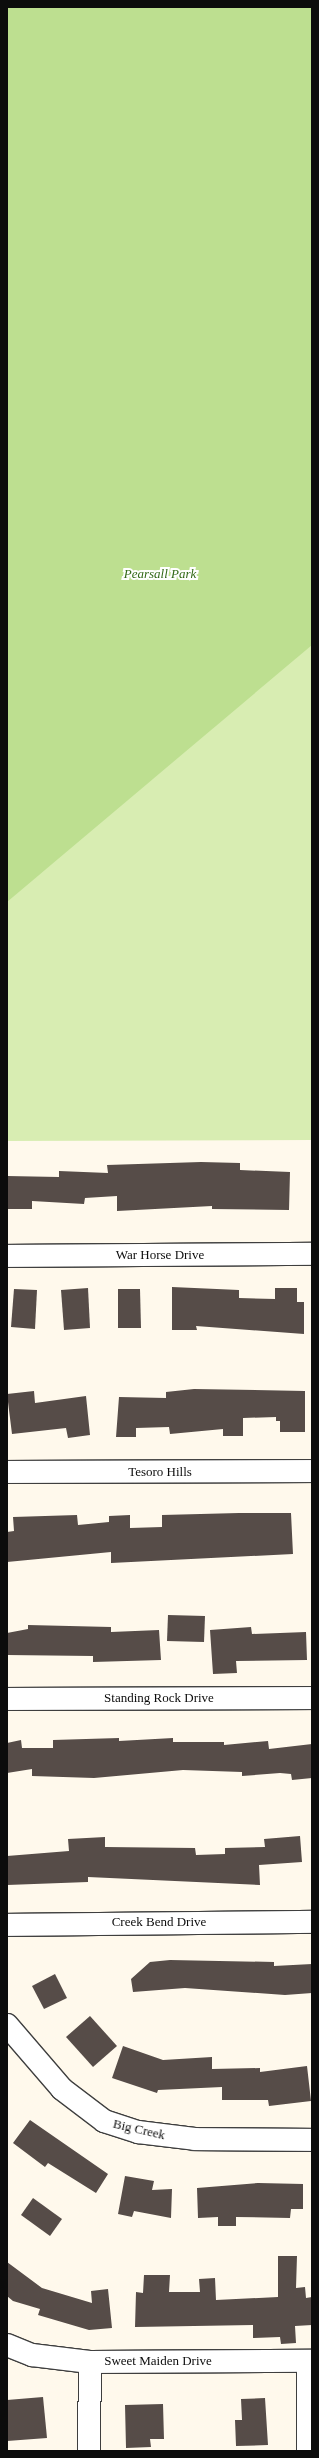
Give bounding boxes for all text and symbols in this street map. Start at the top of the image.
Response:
park label: Pearsall Park [124,566,196,582]
street label: War Horse Drive [116,1247,204,1263]
street label: Tesoro Hills [128,1464,192,1480]
street label: Standing Rock Drive [104,1690,214,1706]
street label: Creek Bend Drive [112,1914,206,1930]
street label: Big Creek [111,2116,167,2144]
street label: Sweet Maiden Drive [104,2353,212,2369]

